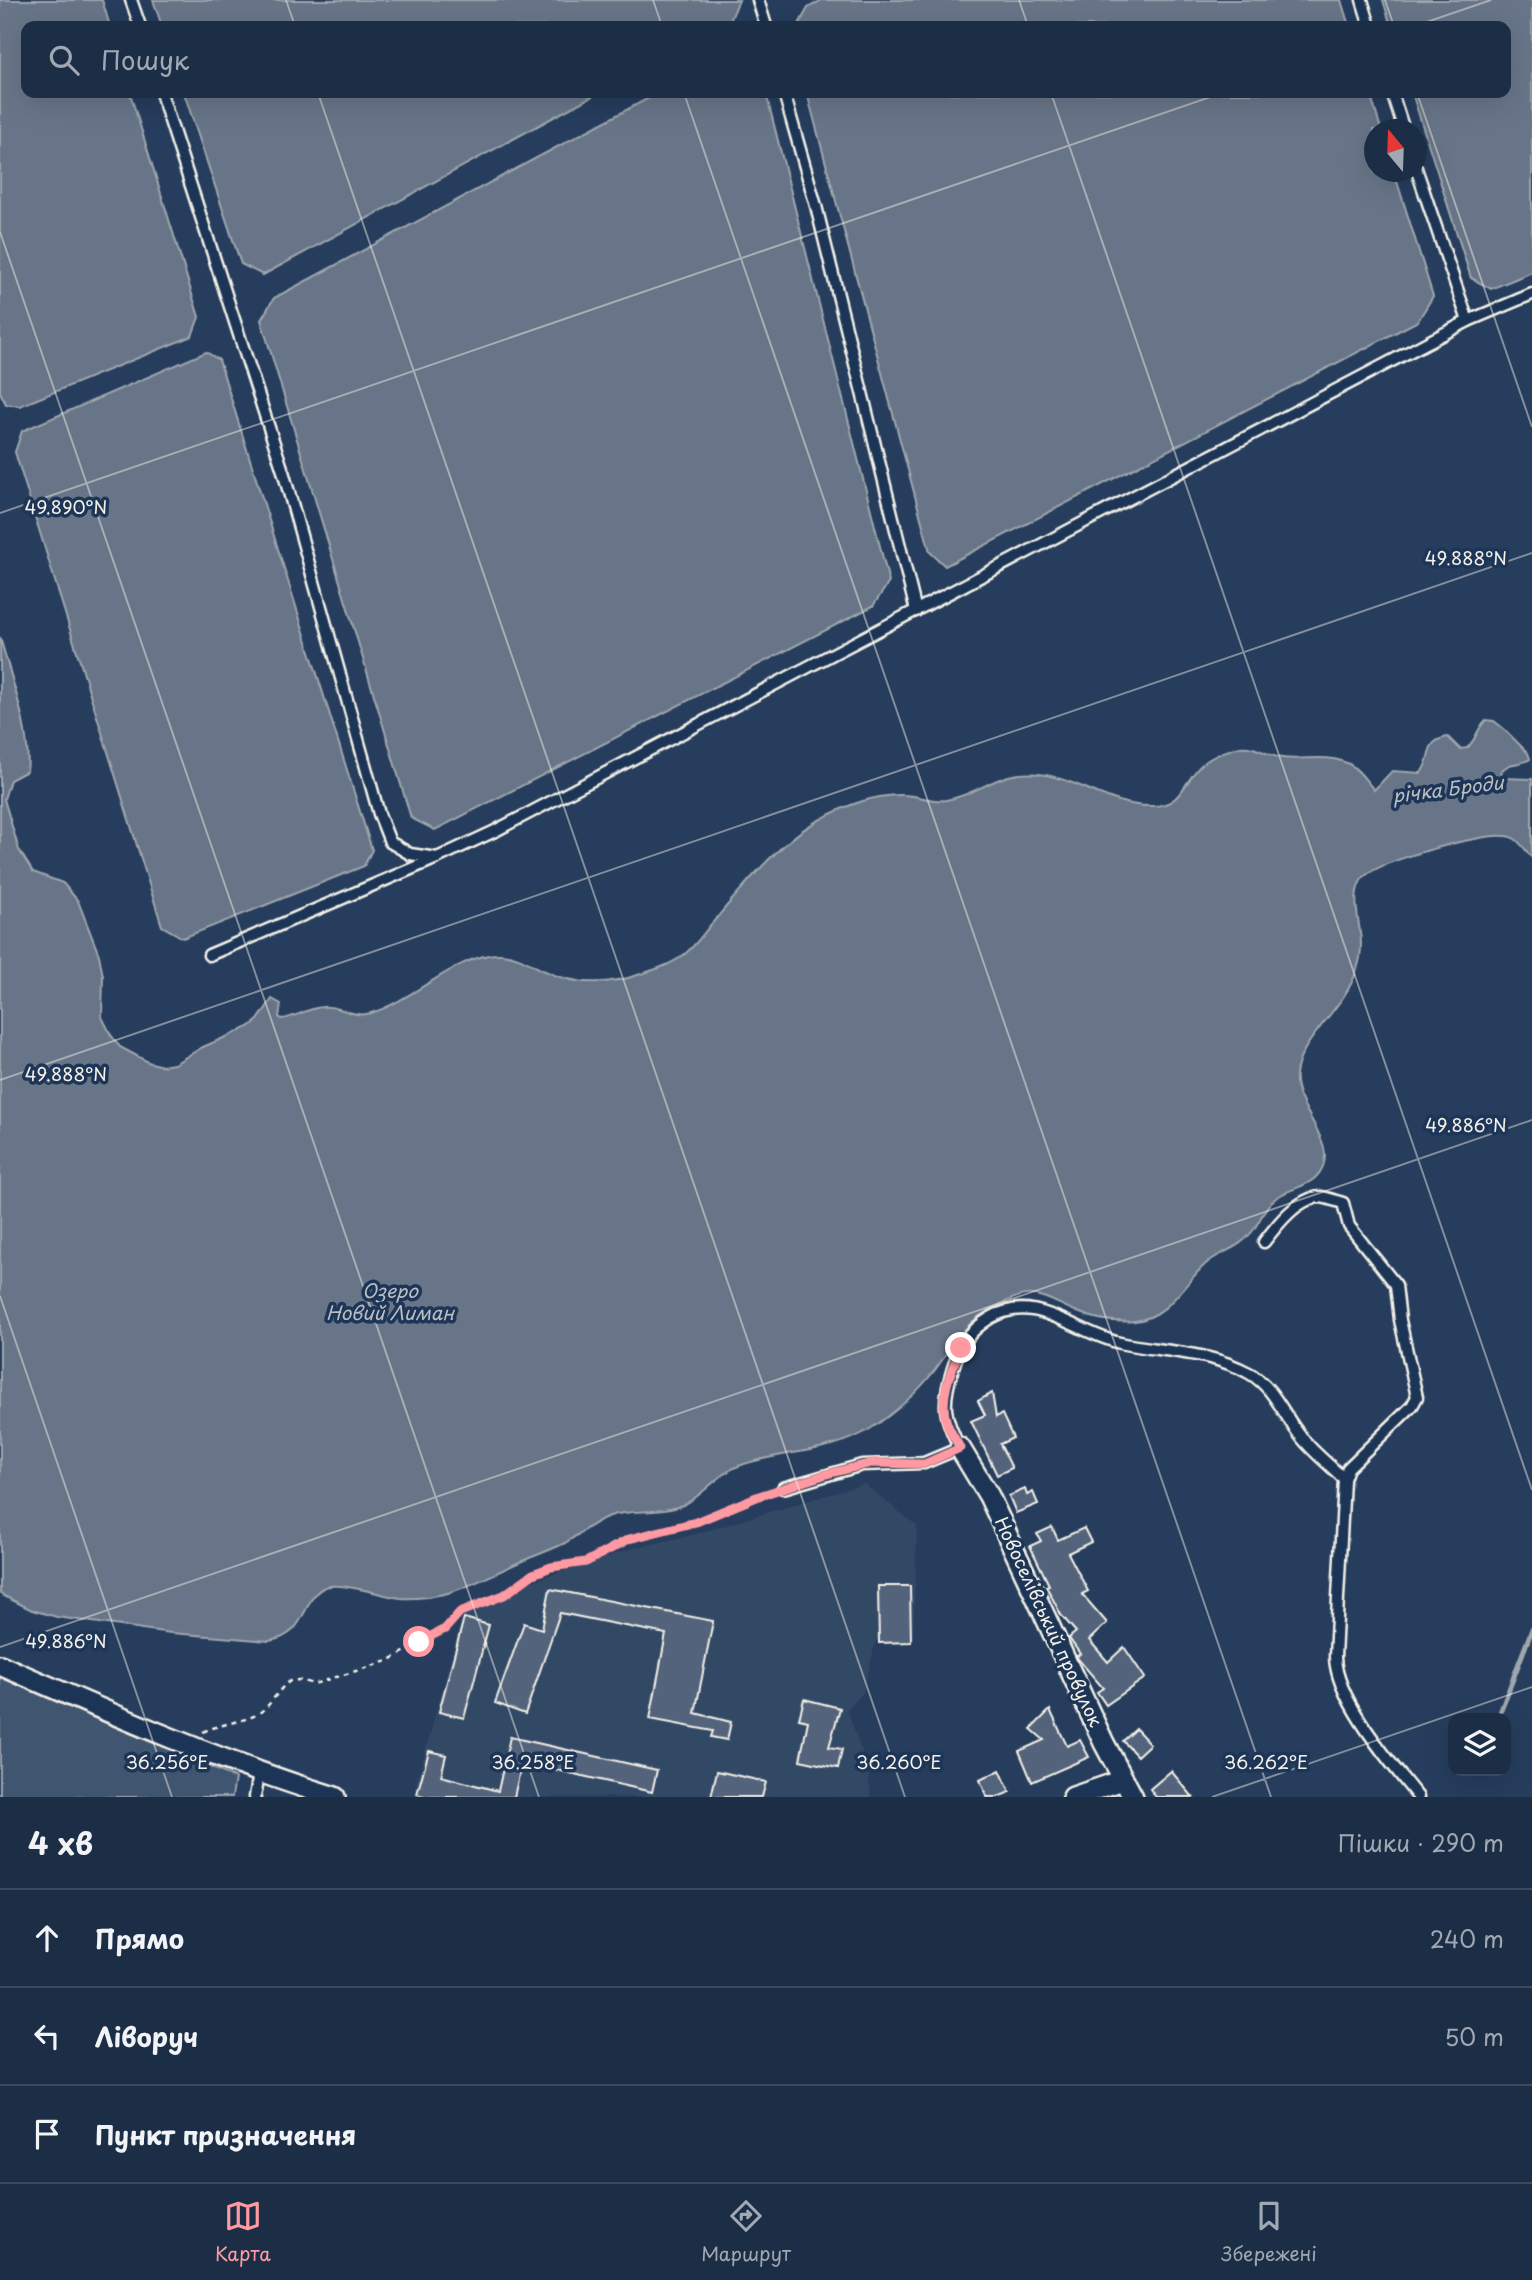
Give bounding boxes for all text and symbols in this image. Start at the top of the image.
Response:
search box [21,21,1511,98]
text: Пошук [101,40,189,79]
icon: search [45,41,83,79]
north arrow [1364,119,1427,182]
text: 49.890°N [25,493,107,520]
text: 49.888°N [1425,544,1507,571]
water label: річка Броди [1391,767,1507,809]
text: 49.888°N [25,1060,107,1087]
text: 49.886°N [1425,1111,1507,1138]
water label: Озеро Новий Лиман [326,1276,455,1326]
route end [945,1332,976,1363]
street label: Новоселівський провулок [989,1512,1110,1731]
route start [403,1626,434,1657]
text: 49.886°N [25,1627,107,1654]
map controls [1448,1713,1511,1776]
button: layers [1448,1713,1511,1776]
text: 36.256°E [126,1748,208,1775]
text: 36.258°E [491,1748,575,1775]
text: 36.260°E [856,1748,942,1775]
text: 36.262°E [1224,1748,1308,1775]
text: 4 хв [28,1820,93,1865]
text: Пішки · 290 m [1338,1825,1504,1860]
icon: ahead [28,1919,66,1957]
text: Прямо [95,1919,184,1958]
text: 240 m [1430,1921,1504,1956]
icon: left [28,2017,66,2055]
text: Ліворуч [95,2017,198,2056]
text: 50 m [1444,2019,1504,2054]
icon: arrive [28,2115,66,2153]
text: Пункт призначення [95,2115,356,2154]
tab: Карта [215,2197,271,2267]
tab: Маршрут [701,2197,791,2267]
tab: Збережені [1221,2197,1317,2267]

